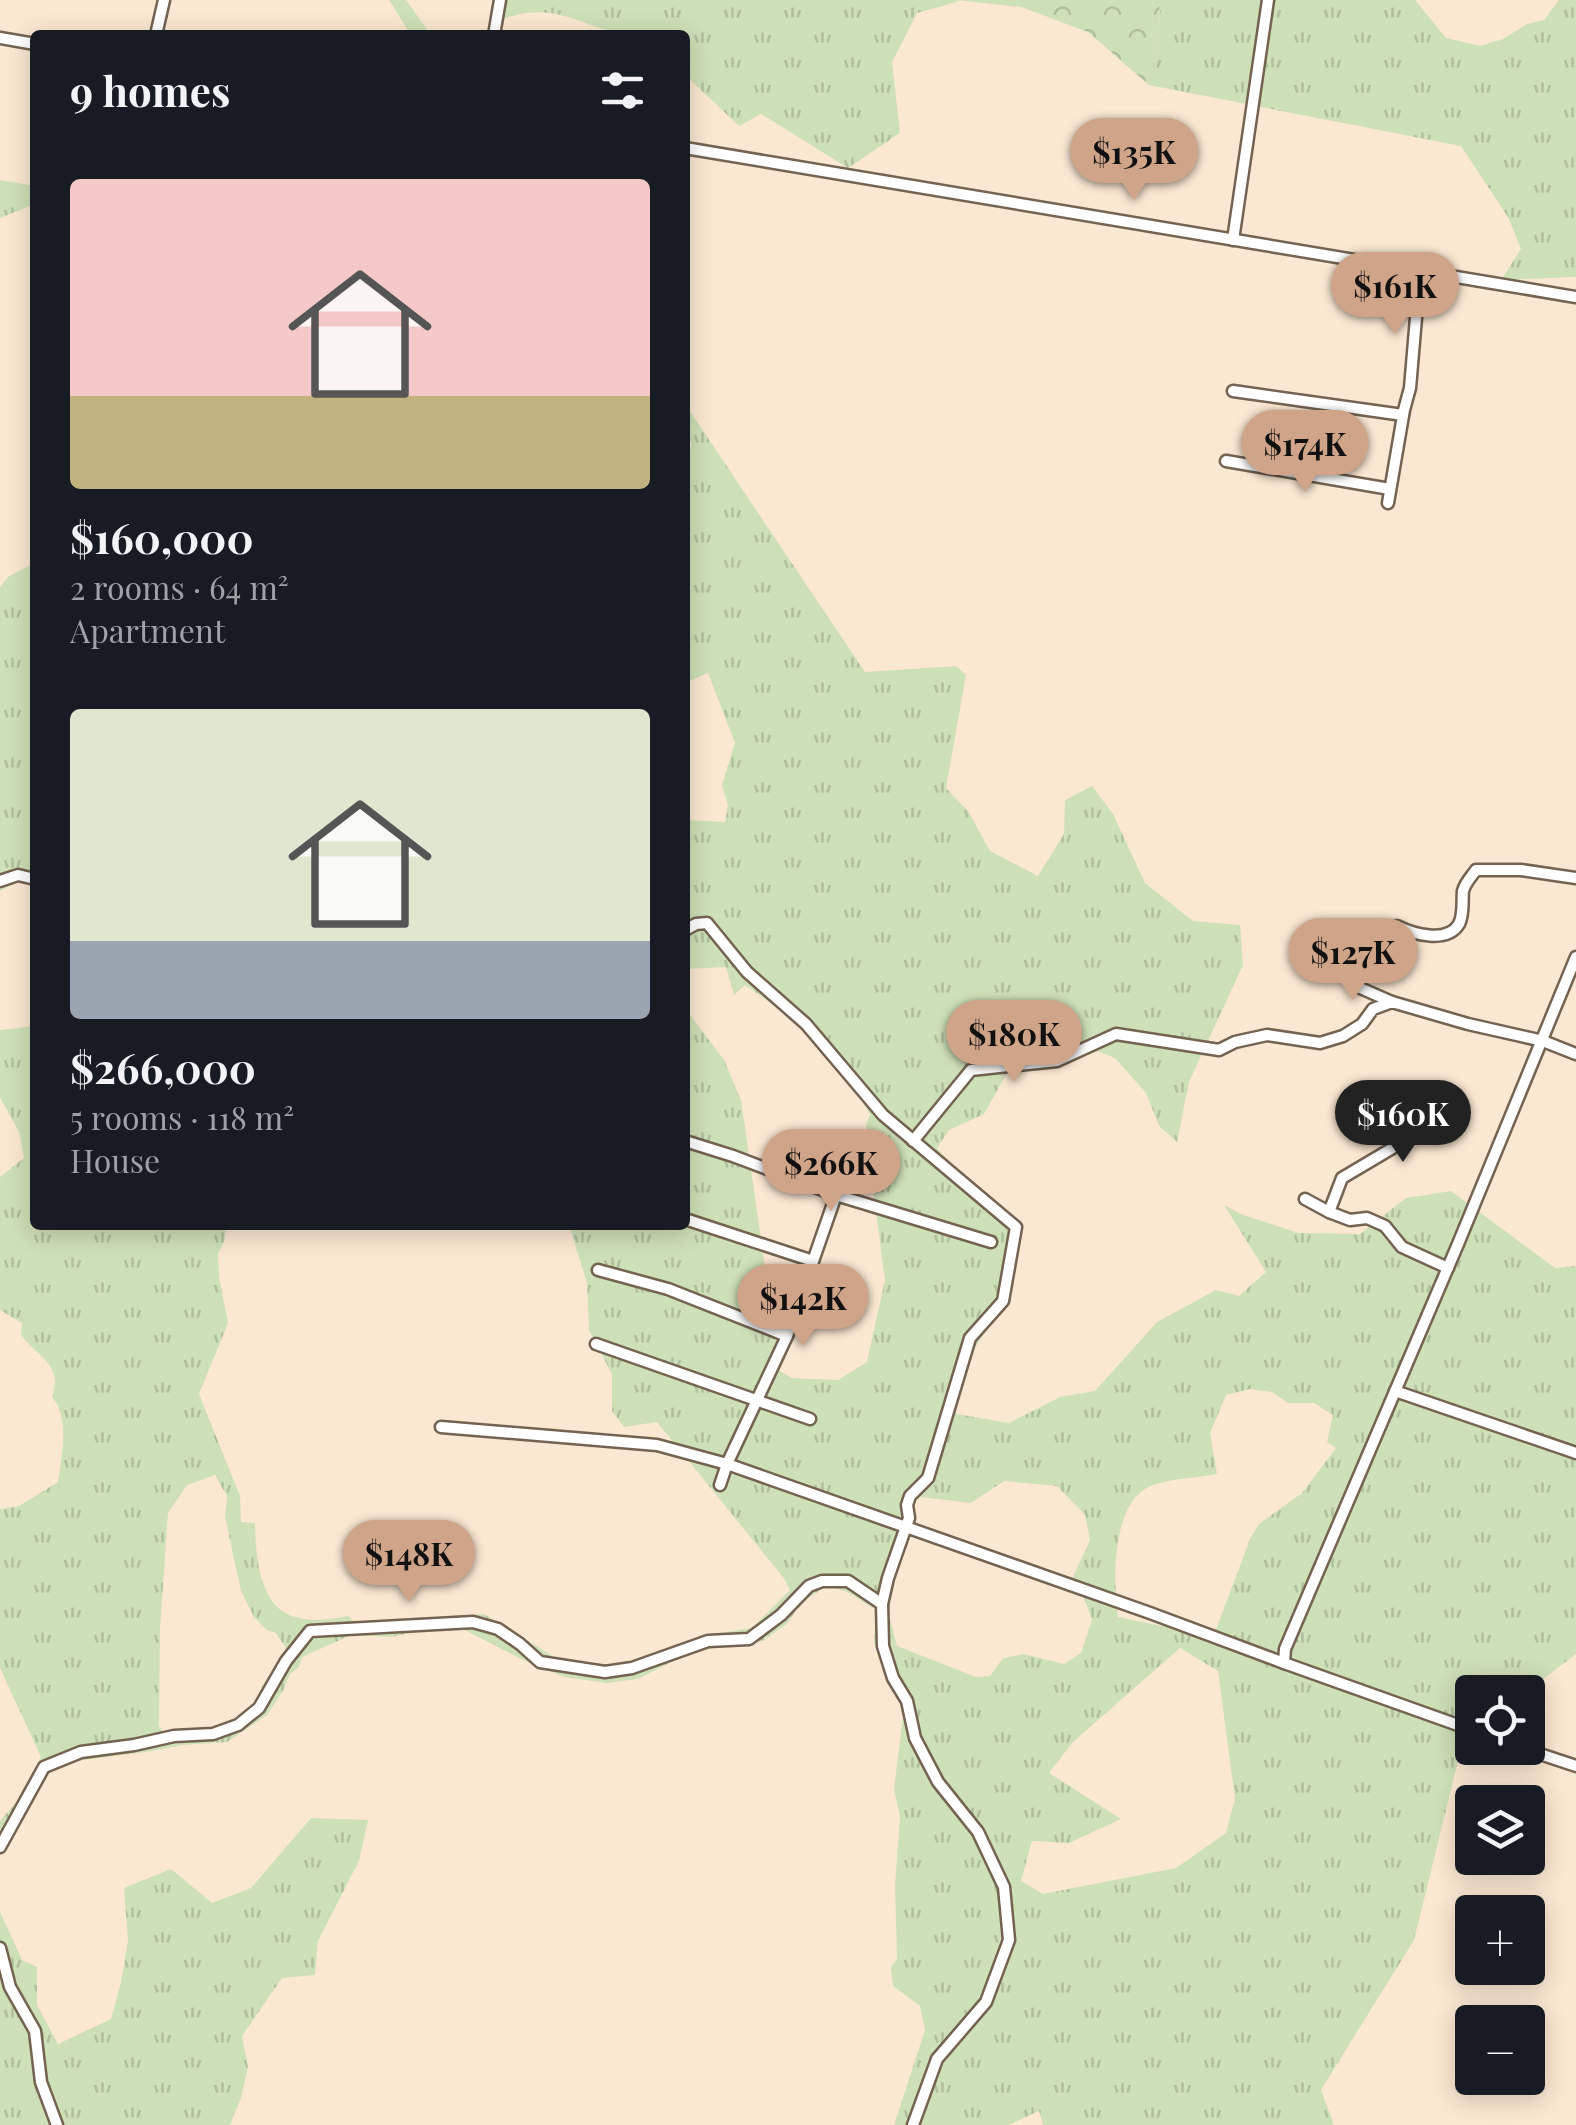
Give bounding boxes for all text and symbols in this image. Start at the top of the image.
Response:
text: 9 homes [70,62,230,118]
icon: filters [595,63,650,118]
pin: $135K [1064,118,1204,203]
text: $135K [1092,129,1176,172]
icon: home [270,244,450,424]
pin: $161K [1325,252,1465,337]
text: $161K [1353,263,1437,306]
pin: $174K [1235,410,1375,495]
text: $174K [1263,421,1347,464]
text: $160,000 [70,509,254,565]
text: 2 rooms · 64 m² [70,565,289,608]
text: Apartment [70,608,225,651]
icon: home [270,774,450,954]
pin: $127K [1283,918,1423,1003]
text: $127K [1311,929,1395,972]
pin: $180K [944,1000,1084,1085]
text: $180K [968,1011,1060,1054]
text: $266,000 [70,1039,256,1095]
pin: $160K [1333,1080,1473,1165]
text: $160K [1357,1091,1449,1134]
text: 5 rooms · 118 m² [70,1095,294,1138]
pin: $266K [761,1129,901,1214]
text: House [70,1138,160,1181]
text: $266K [784,1140,878,1183]
pin: $142K [733,1264,873,1349]
text: $142K [759,1275,847,1318]
pin: $148K [339,1520,479,1605]
text: $148K [365,1531,453,1574]
map controls [1455,1675,1545,2095]
button: locate [1455,1675,1545,1765]
button: layers [1455,1785,1545,1875]
button: + [1455,1895,1545,1985]
button: − [1455,2005,1545,2095]

